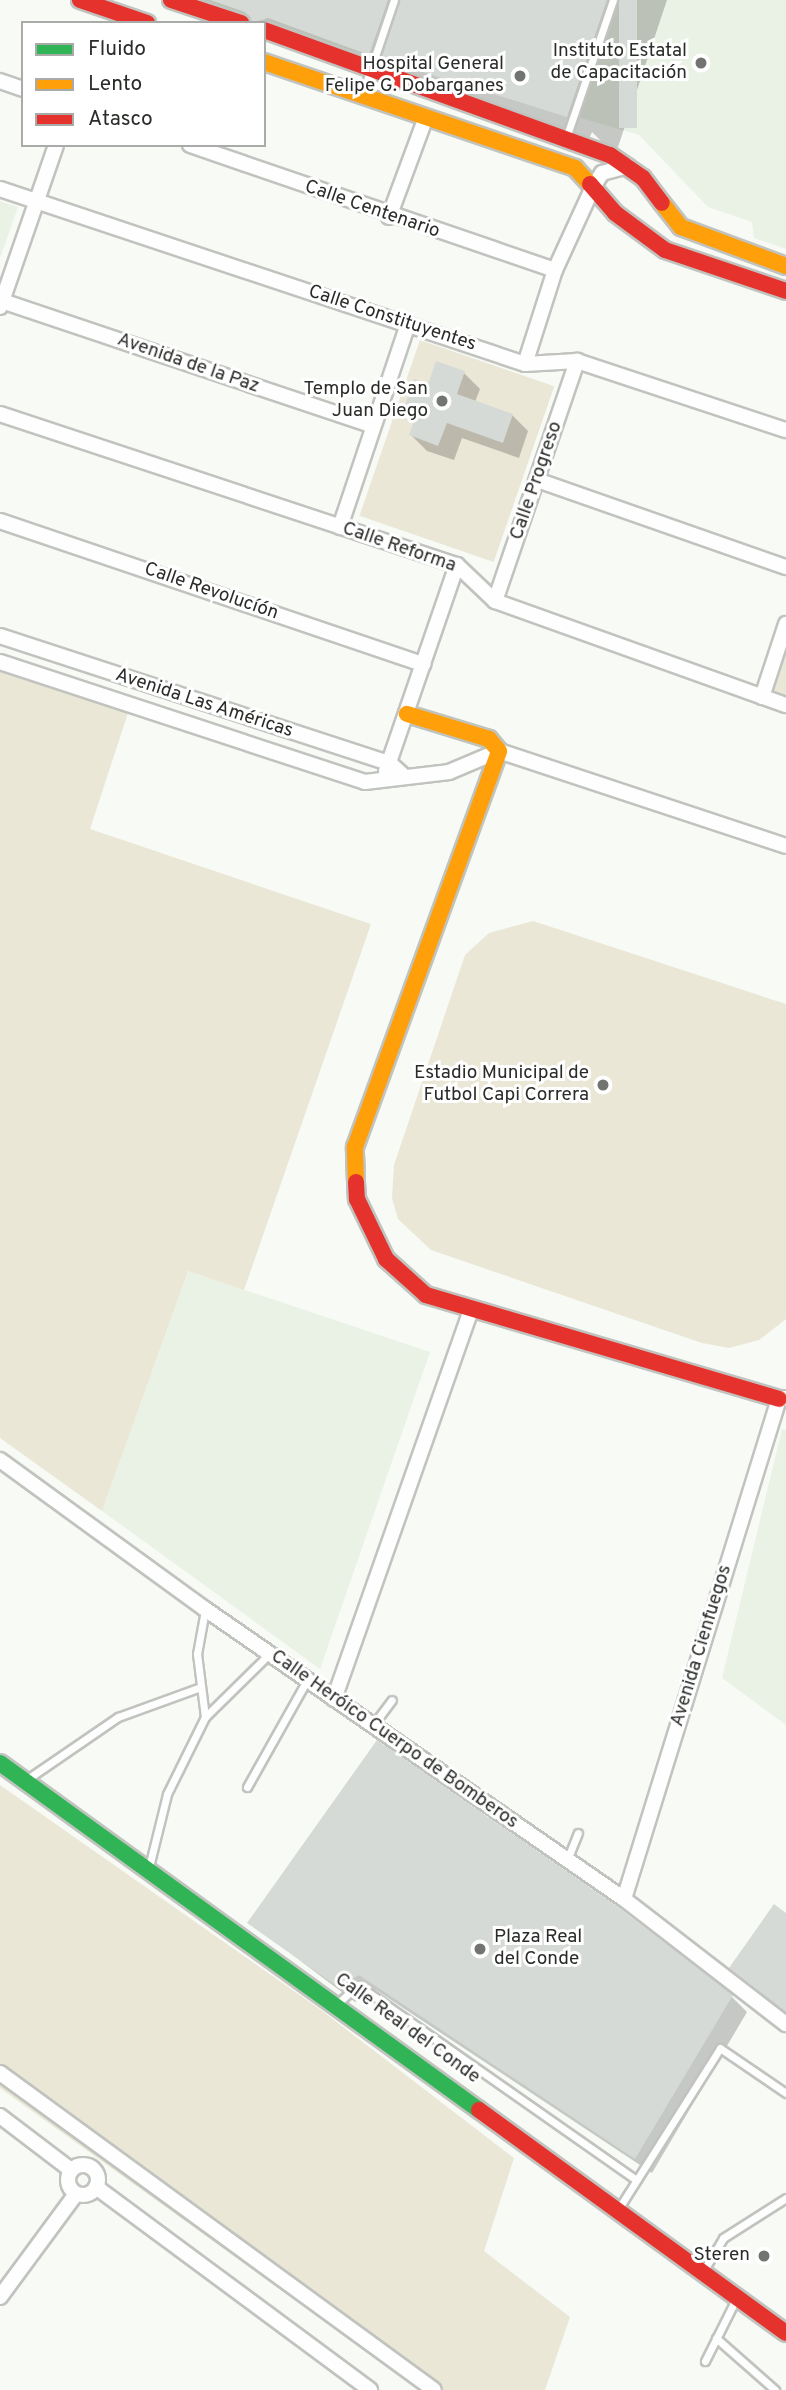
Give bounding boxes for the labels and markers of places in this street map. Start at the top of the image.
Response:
place label: Instituto Estatal de Capacitación [551,41,687,85]
place label: Hospital General Felipe G. Dobarganes [325,54,504,98]
marker: Instituto Estatal de Capacitación [693,55,709,71]
marker: Hospital General Felipe G. Dobarganes [510,66,530,86]
place label: Templo de San Juan Diego [303,379,428,423]
marker: Templo de San Juan Diego [434,393,450,409]
place label: Estadio Municipal de Futbol Capi Correra [414,1063,589,1107]
marker: Estadio Municipal de Futbol Capi Correra [595,1077,611,1093]
place label: Plaza Real del Conde [494,1927,582,1971]
marker: Plaza Real del Conde [472,1941,488,1957]
place label: Steren [693,2245,750,2267]
marker: Steren [756,2248,772,2264]

